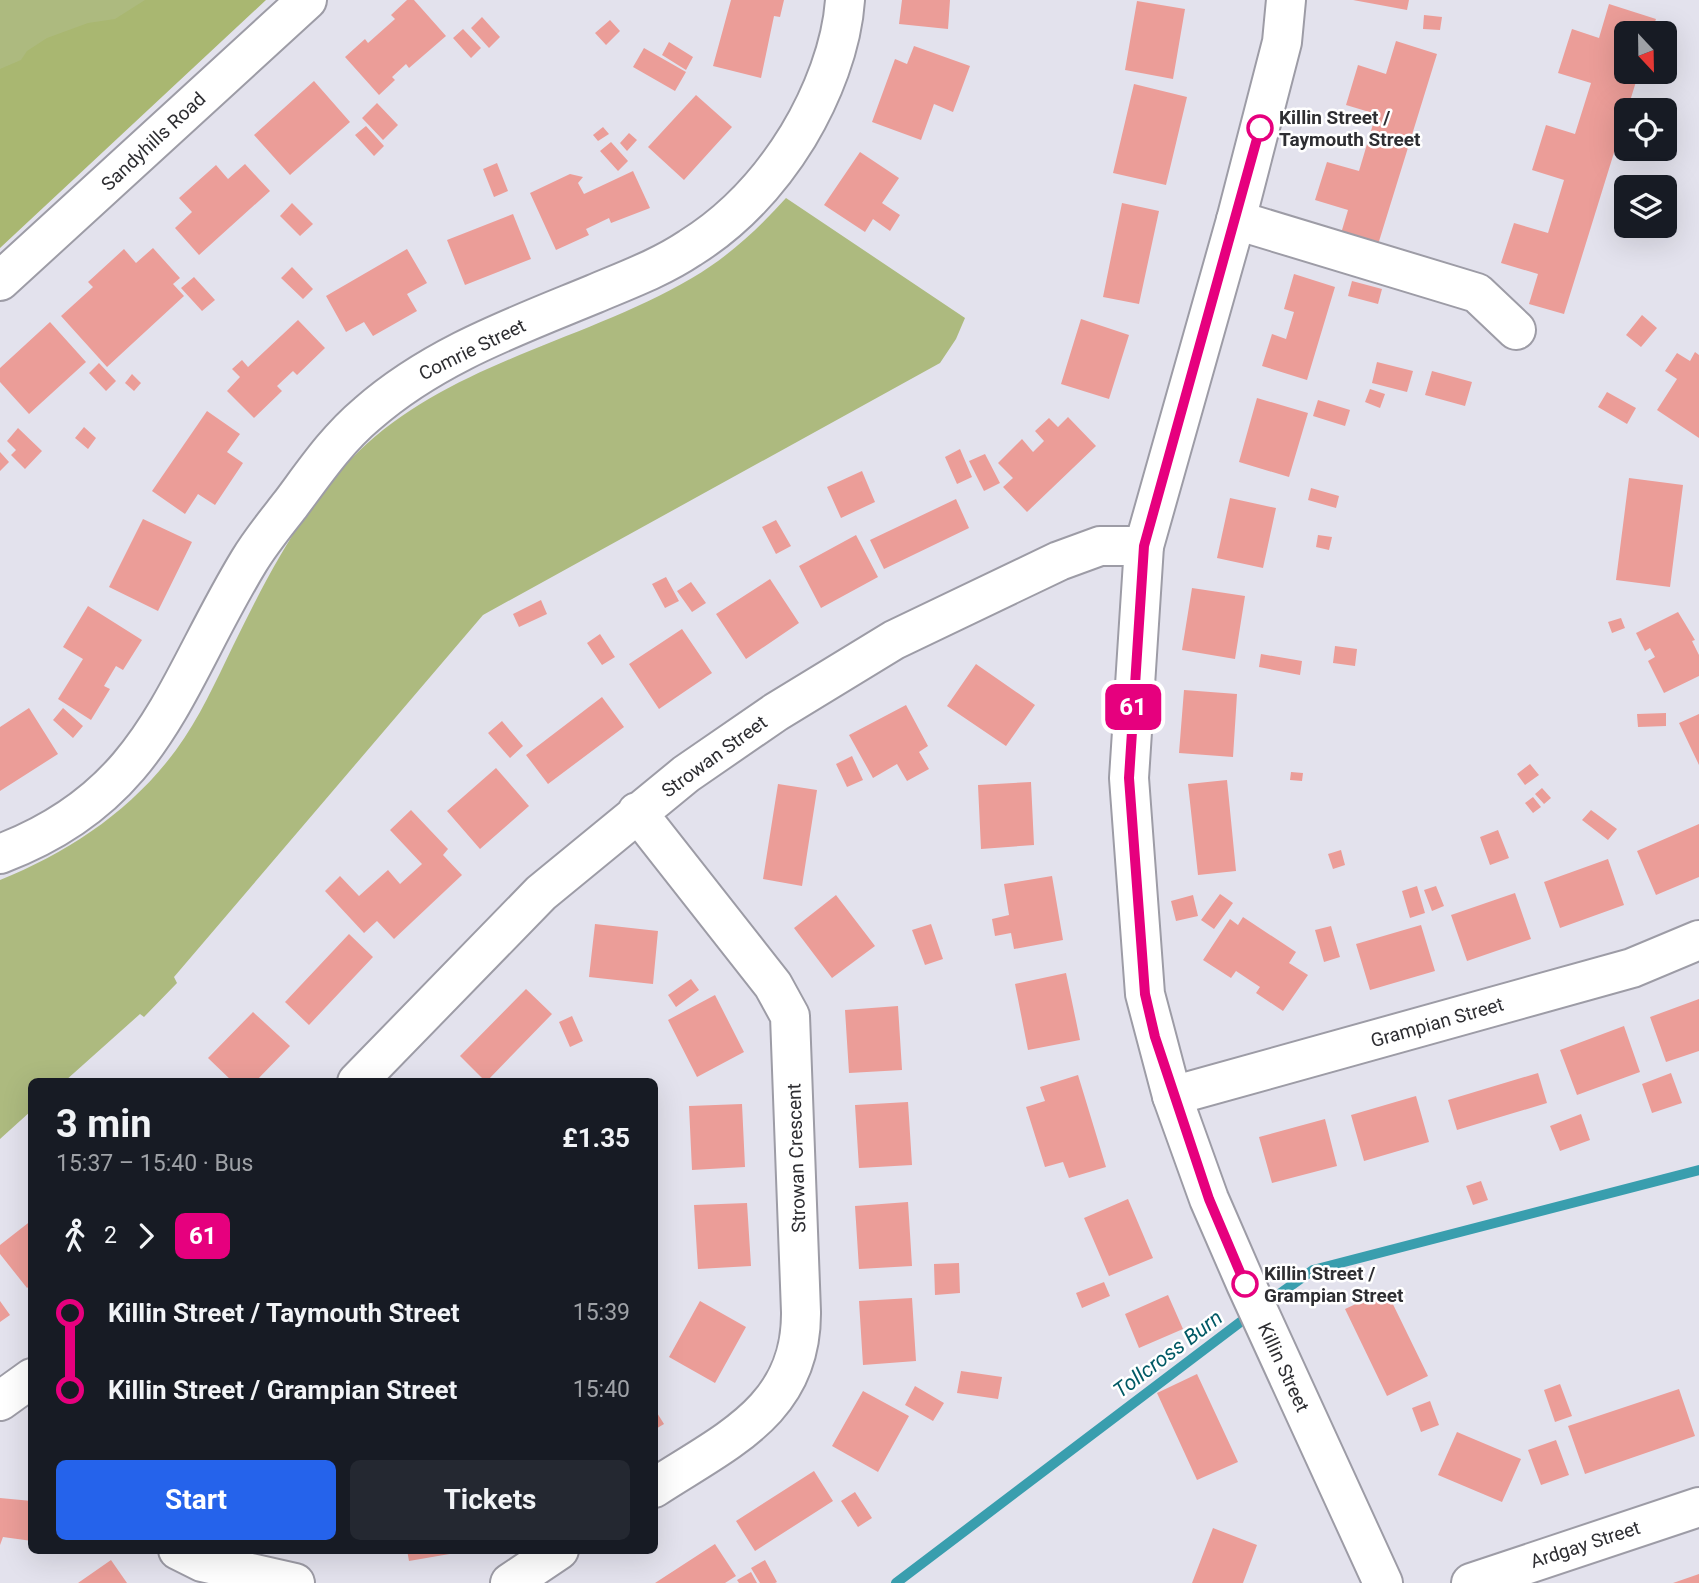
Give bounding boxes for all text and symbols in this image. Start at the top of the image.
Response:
north arrow [1614,21,1676,84]
map controls [1614,21,1677,238]
street label: Sandyhills Road [96,87,210,196]
button: locate [1614,98,1677,161]
place label: Killin Street / Taymouth Street [1279,106,1421,151]
marker: Killin Street / Taymouth Street [1247,115,1273,141]
button: layers [1614,175,1677,238]
street label: Comrie Street [415,314,529,385]
line badge: 61 [1102,684,1164,730]
text: 61 [1119,693,1147,721]
street label: Strowan Street [657,711,771,802]
street label: Grampian Street [1368,993,1506,1052]
street label: Strowan Crescent [782,1083,811,1233]
text: 3 min [56,1102,152,1146]
text: £1.35 [562,1123,630,1153]
text: 15:37 – 15:40 · Bus [56,1150,253,1177]
icon: walk [56,1217,94,1255]
icon: forward [127,1217,165,1255]
text: 2 [104,1222,117,1249]
text: 61 [189,1222,216,1250]
place label: Killin Street / Grampian Street [1264,1262,1404,1307]
marker: Killin Street / Grampian Street [1232,1271,1258,1297]
text: Killin Street / Taymouth Street [108,1298,460,1328]
text: 15:39 [573,1299,630,1326]
water label: Tollcross Burn [1109,1305,1227,1403]
street label: Killin Street [1253,1319,1314,1415]
text: Killin Street / Grampian Street [108,1375,457,1405]
text: 15:40 [573,1376,630,1403]
button: Start [56,1460,336,1540]
button: Tickets [350,1460,630,1540]
street label: Ardgay Street [1527,1516,1643,1573]

